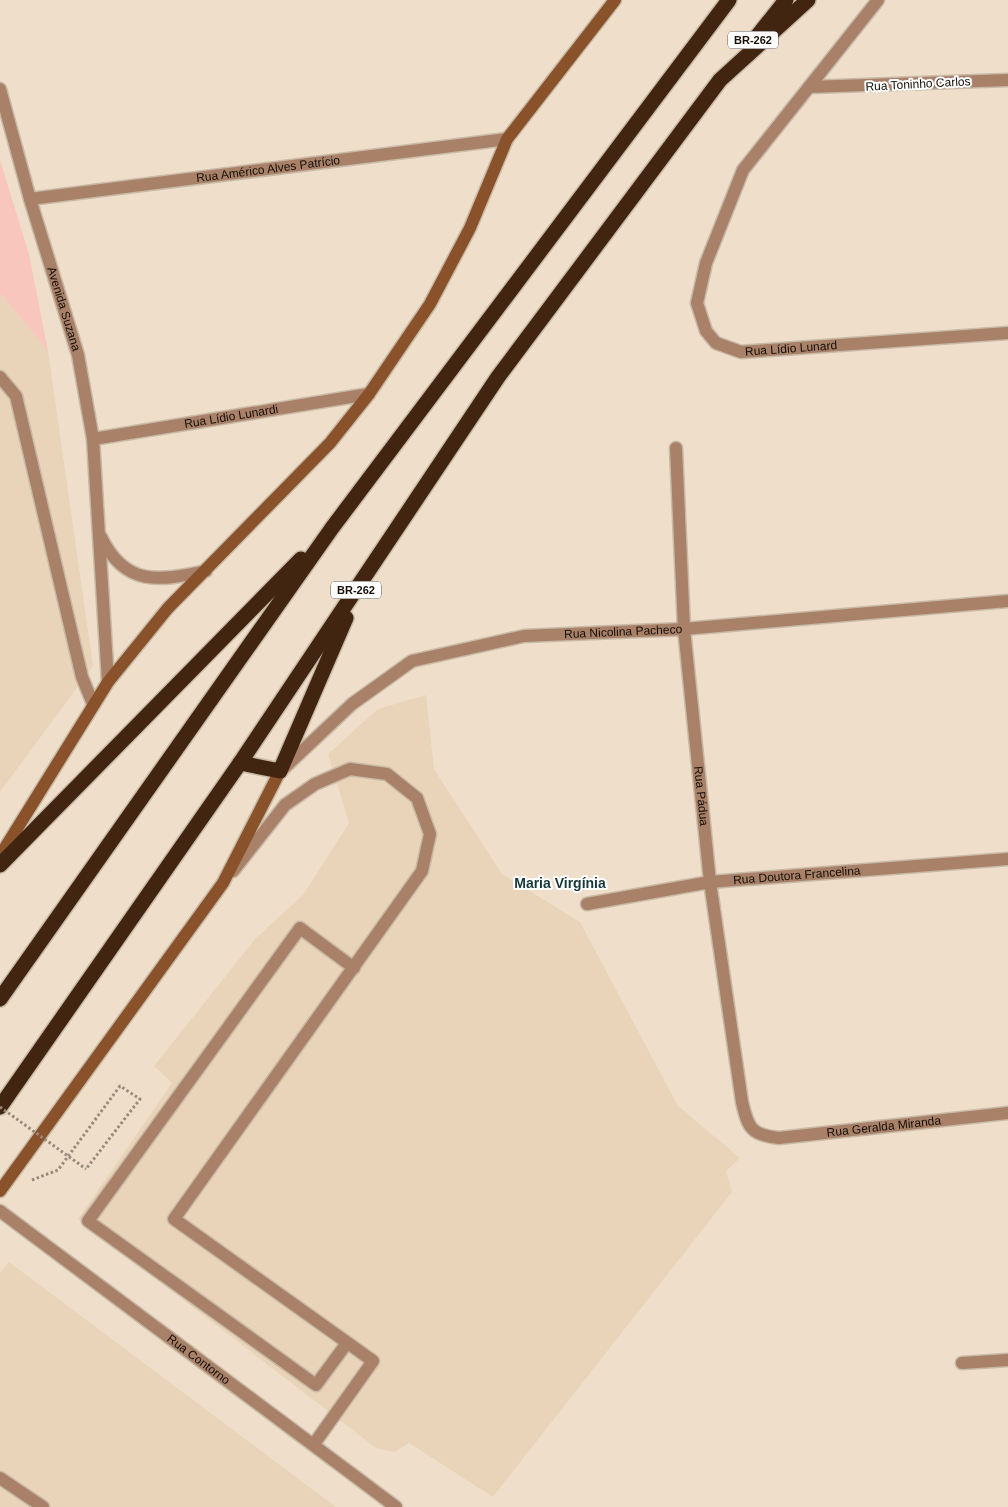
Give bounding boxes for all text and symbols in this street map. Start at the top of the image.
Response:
road number: BR-262 [728,32,778,48]
street label: Rua Toninho Carlos [865,74,971,94]
street label: Rua Américo Alves Patrício [195,153,341,185]
street label: Avenida Suzana [44,265,83,353]
street label: Rua Lídio Lunard [745,338,838,359]
street label: Rua Lídio Lunardi [183,402,279,431]
road number: BR-262 [331,582,381,598]
street label: Rua Nicolina Pacheco [564,622,683,641]
street label: Rua Pádua [691,765,711,827]
street label: Rua Doutora Francelina [733,863,861,887]
district label: Maria Virgínia [514,875,606,891]
street label: Rua Geralda Miranda [826,1113,942,1140]
street label: Rua Contorno [164,1331,233,1388]

